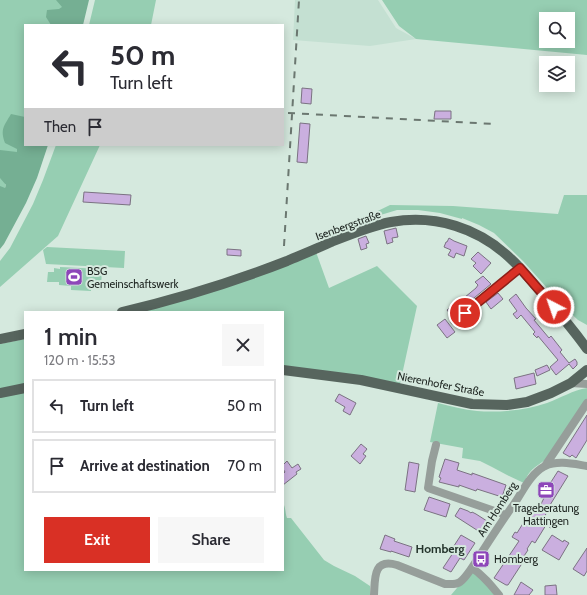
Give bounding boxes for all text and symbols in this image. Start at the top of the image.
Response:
map controls [539,12,575,92]
button: search [539,12,575,48]
text: 50 m [110,38,175,72]
icon: left [44,40,96,92]
button: layers [539,56,575,92]
text: Turn left [110,72,173,94]
icon: arrive [84,116,106,138]
text: Then [44,118,76,136]
street label: Isenbergstraße [313,207,383,243]
place label: BSG Gemeinschaftswerk [87,264,178,291]
sports icon: BSG Gemeinschaftswerk [64,267,84,287]
position arrow [533,286,575,328]
pin [448,296,482,330]
icon: arrive [454,302,476,324]
text: 1 min [44,322,98,351]
button: close [222,324,264,366]
text: 120 m · 15:53 [44,352,115,368]
street label: Nierenhofer Straße [396,369,486,399]
icon: left [46,395,68,417]
text: Turn left [80,397,134,415]
text: 50 m [227,397,262,415]
icon: arrive [46,455,68,477]
text: Arrive at destination [80,457,210,475]
text: 70 m [228,457,262,475]
street label: Am Homberg [474,478,520,539]
office icon: Trageberatung Hattingen [536,480,556,500]
place label: Trageberatung Hattingen [513,501,580,528]
button: Exit [44,517,150,563]
button: Share [158,517,264,563]
district label: Homberg [416,541,464,556]
bus stop icon: Homberg [471,549,491,569]
place label: Homberg [494,552,538,566]

